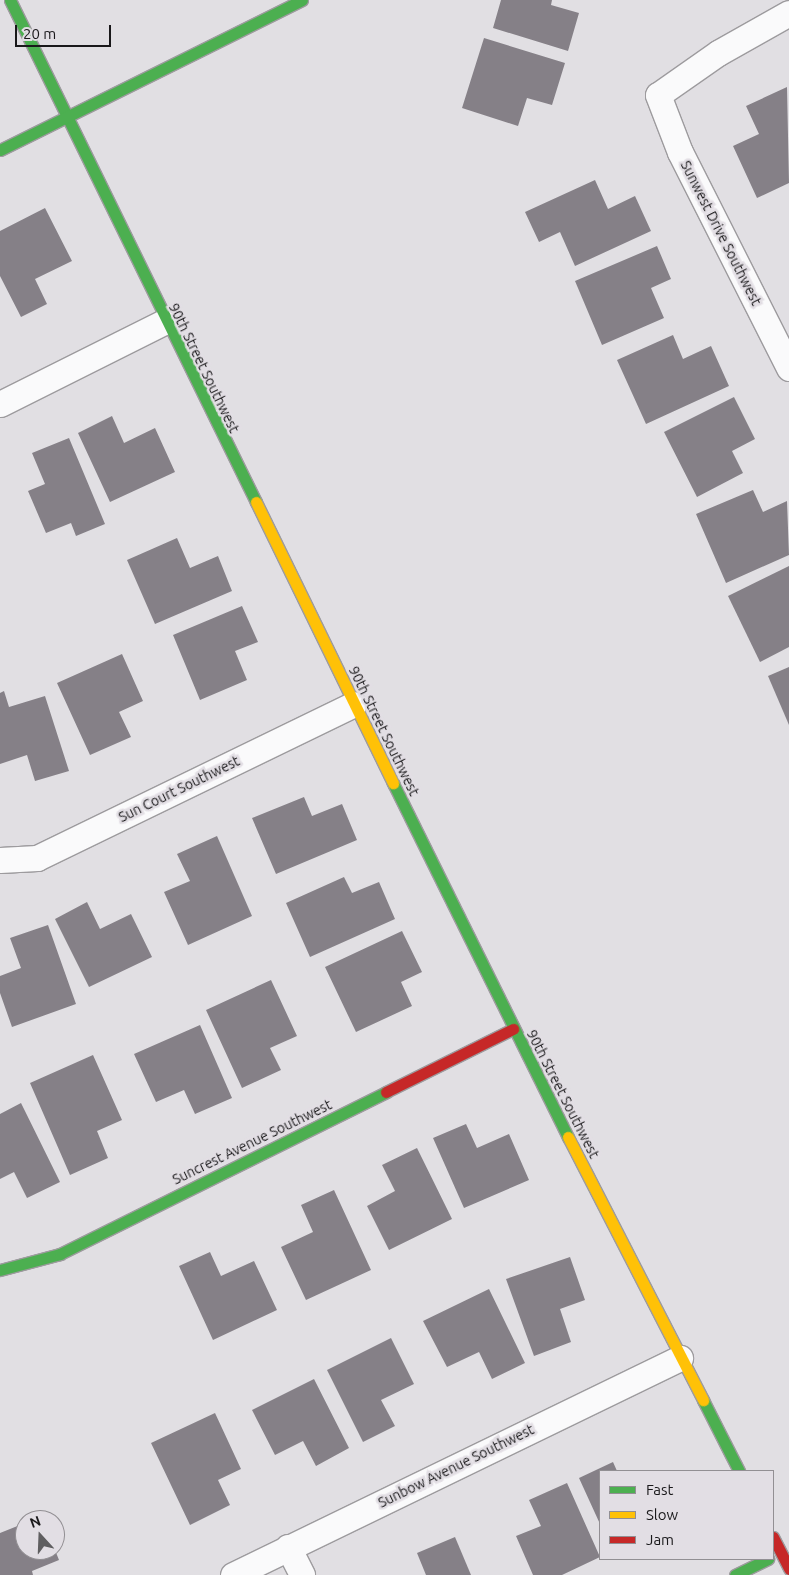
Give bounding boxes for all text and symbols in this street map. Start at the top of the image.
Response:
scale bar [18,15,114,47]
text: 20 m [23,25,56,42]
street label: Sunwest Drive Southwest [677,158,765,308]
street label: 90th Street Southwest [165,301,243,435]
street label: 90th Street Southwest [345,664,423,798]
street label: Sun Court Southwest [116,752,242,826]
street label: 90th Street Southwest [523,1027,603,1161]
street label: Suncrest Avenue Southwest [170,1096,334,1188]
street label: Sunbow Avenue Southwest [375,1421,537,1511]
legend [599,1470,774,1560]
text: Fast [646,1481,673,1498]
text: Slow [646,1506,678,1523]
north arrow [15,1510,65,1560]
text: N [28,1513,43,1531]
text: Jam [646,1531,674,1548]

